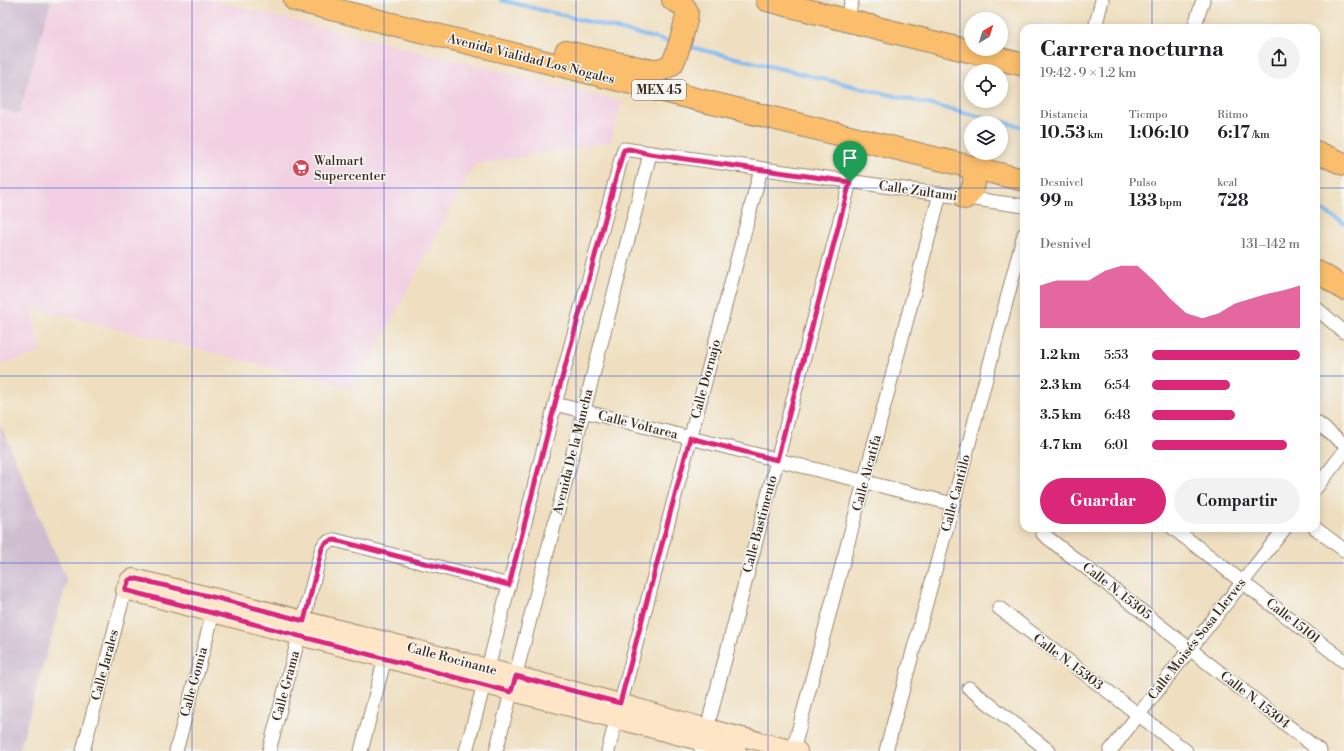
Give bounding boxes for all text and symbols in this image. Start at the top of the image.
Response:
north arrow [964,12,1008,56]
map controls [964,12,1008,160]
street label: Avenida Vialidad Los Nogales [445,30,617,88]
text: Carrera nocturna [1040,36,1224,63]
button: share [1258,37,1300,79]
button: locate [964,64,1008,108]
text: 19:42 · 9 × 1.2 km [1040,65,1136,81]
road number: MEX 45 [632,80,686,100]
text: Distancia [1040,108,1088,122]
text: Tiempo [1129,108,1168,122]
text: Ritmo [1217,108,1248,122]
button: layers [964,116,1008,160]
text: 10.53 [1040,122,1085,144]
text: 1:06:10 [1129,122,1189,144]
text: 6:17 [1217,122,1250,144]
text: km [1085,128,1103,142]
text: /km [1250,128,1270,142]
pin [833,141,867,182]
icon: arrive [839,147,861,169]
place label: Walmart Supercenter [313,153,386,184]
supermarket icon: Walmart Supercenter [291,158,311,178]
text: Desnivel [1040,176,1083,190]
text: Pulso [1129,176,1157,190]
text: kcal [1217,176,1237,190]
street label: Calle Zultami [878,178,958,204]
text: 99 [1040,190,1061,212]
text: 133 [1129,190,1157,212]
text: 728 [1217,190,1249,212]
text: m [1061,196,1073,210]
text: bpm [1157,196,1182,210]
text: Desnivel [1040,236,1091,252]
text: 131–142 m [1241,236,1300,252]
street label: Calle Dornajo [688,338,724,420]
text: 1.2 km [1040,347,1080,363]
text: 5:53 [1104,347,1128,363]
text: 2.3 km [1040,377,1081,393]
text: 6:54 [1104,377,1130,393]
street label: Avenida De la Mancha [549,387,596,517]
street label: Calle Voltarea [596,407,680,443]
text: 3.5 km [1040,407,1081,423]
text: 6:48 [1104,407,1131,423]
street label: Calle Alcatifa [849,433,885,513]
text: 4.7 km [1040,437,1082,453]
text: 6:01 [1104,437,1129,453]
street label: Calle Cantillo [938,452,974,534]
street label: Calle Bastimento [739,473,781,575]
button: Guardar [1040,478,1166,524]
button: Compartir [1174,478,1300,524]
street label: Calle N. 15305 [1079,559,1155,623]
street label: Calle Moisés Sosa Llerves [1145,575,1250,703]
street label: Calle 15101 [1263,595,1324,647]
street label: Calle Jarales [88,627,122,702]
street label: Calle N. 15303 [1030,630,1106,694]
street label: Calle Rocinante [405,639,499,679]
street label: Calle Gomia [177,645,211,719]
street label: Calle Grama [269,649,303,723]
street label: Calle N. 15304 [1217,668,1293,732]

